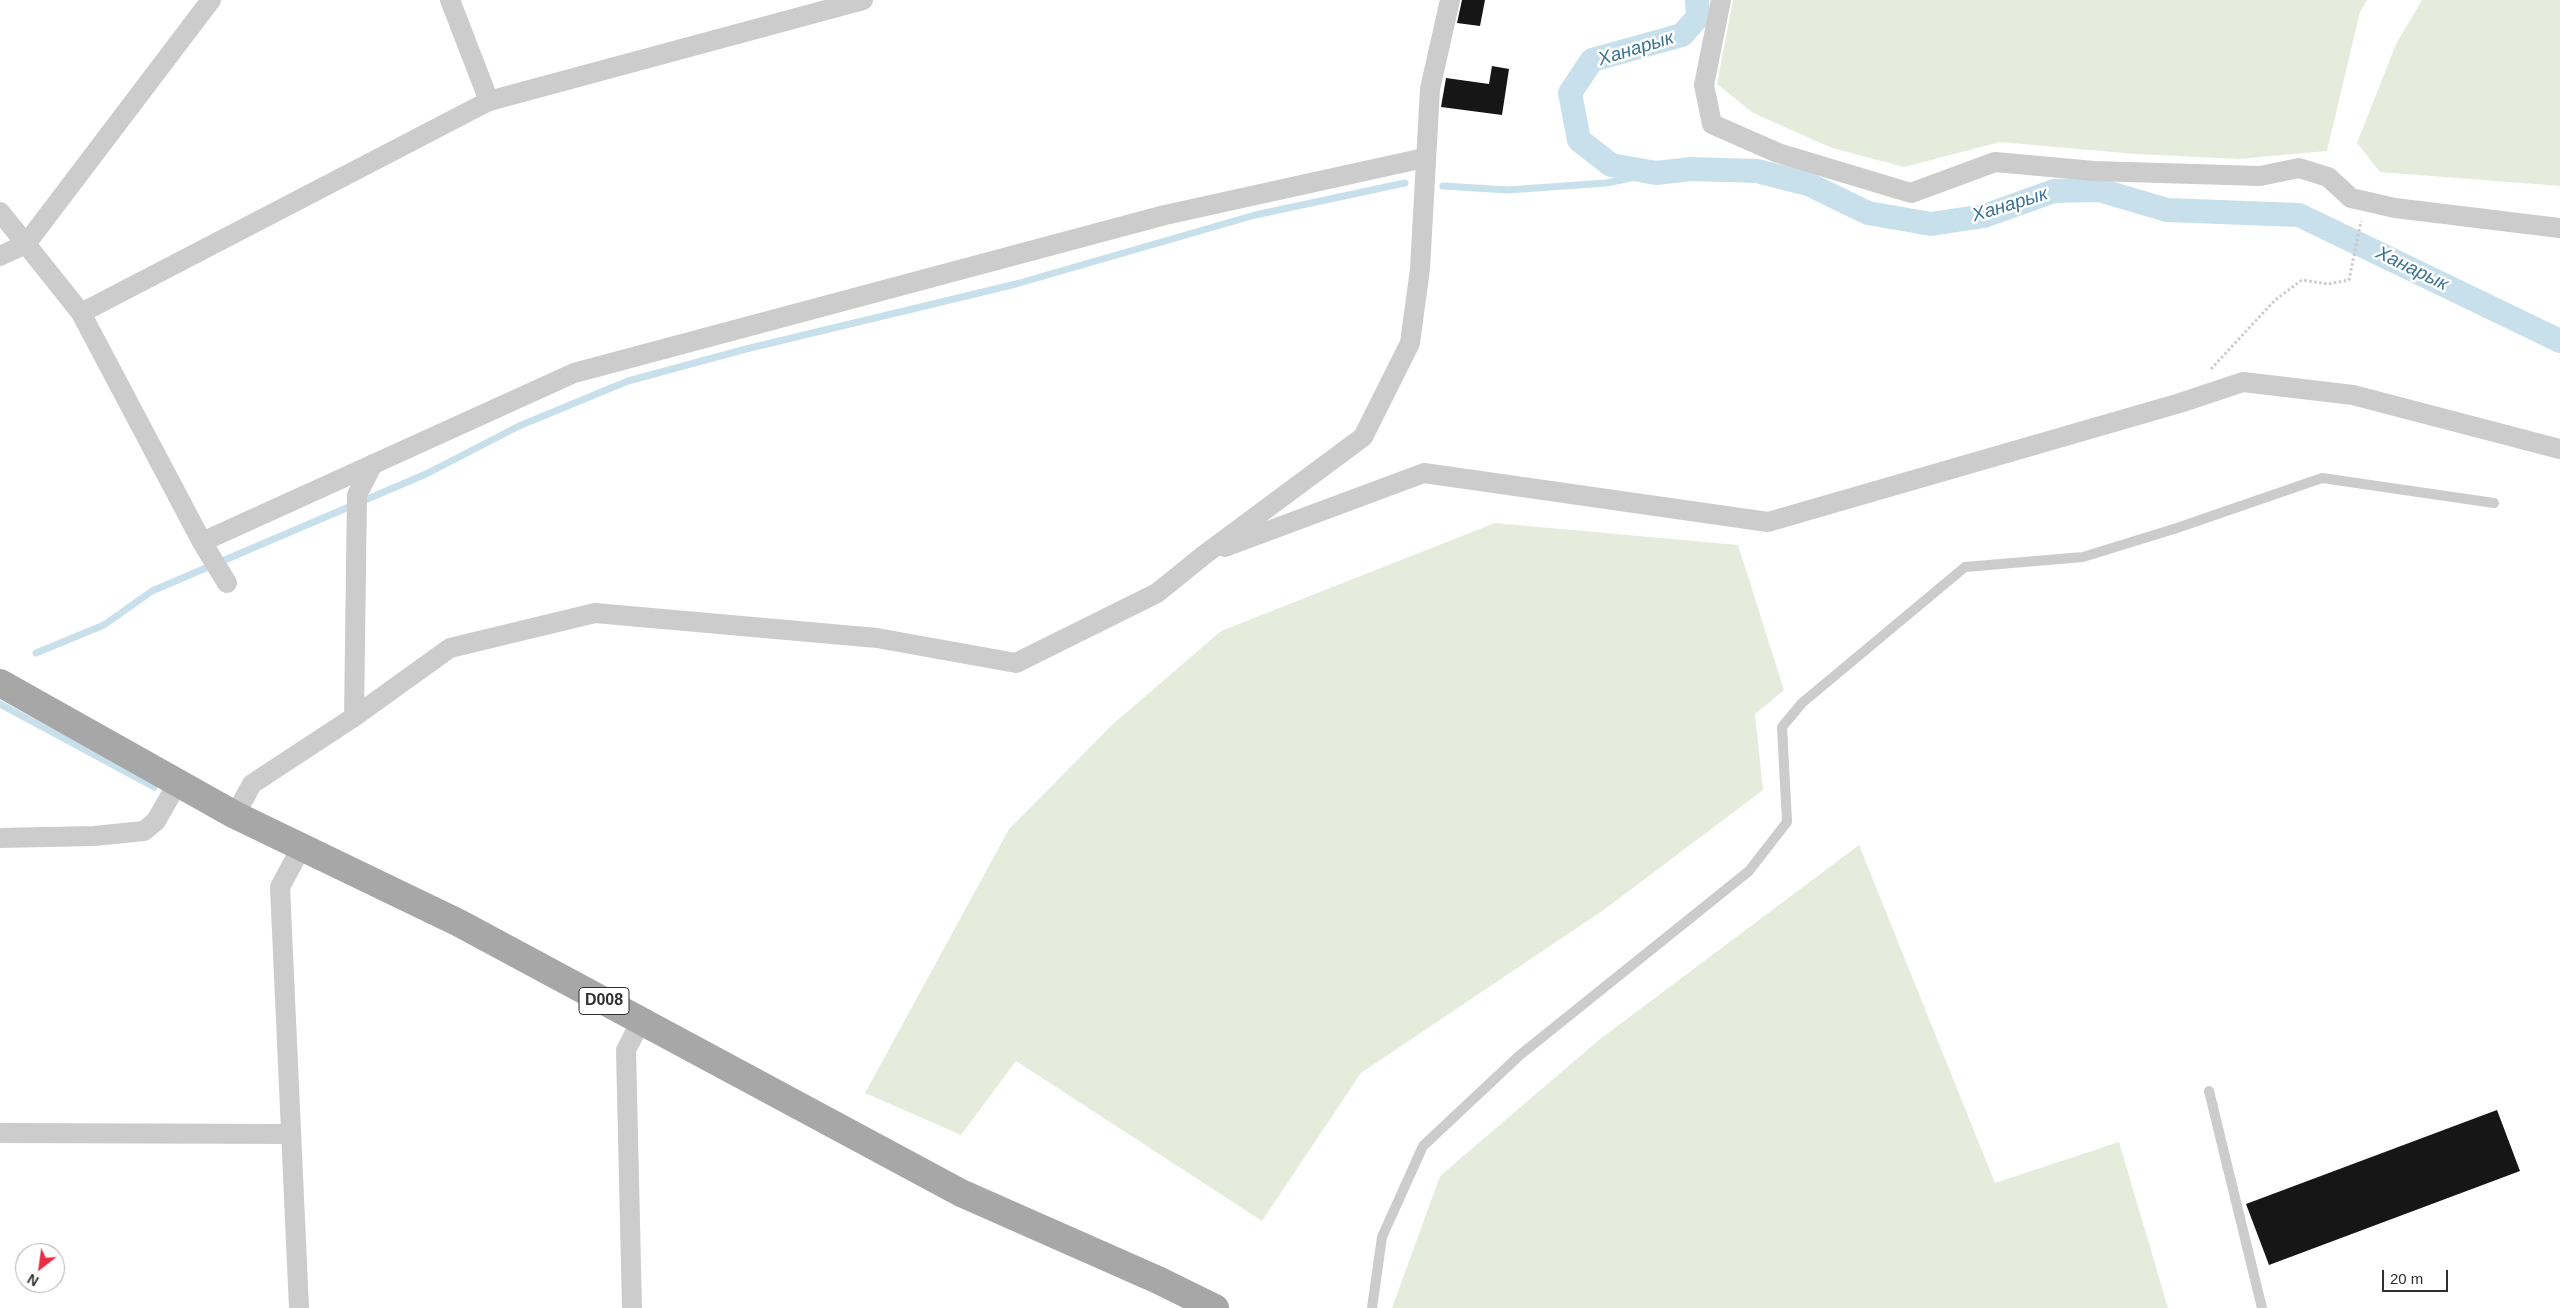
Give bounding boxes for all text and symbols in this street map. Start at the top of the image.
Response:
water label: Ханарык [1595,27,1677,71]
water label: Ханарык [1969,183,2051,227]
water label: Ханарык [2372,242,2452,296]
road number: D008 [579,988,629,1014]
north arrow [15,1243,65,1293]
scale bar [2385,1260,2451,1292]
text: 20 m [2390,1270,2423,1287]
text: N [25,1271,41,1290]

